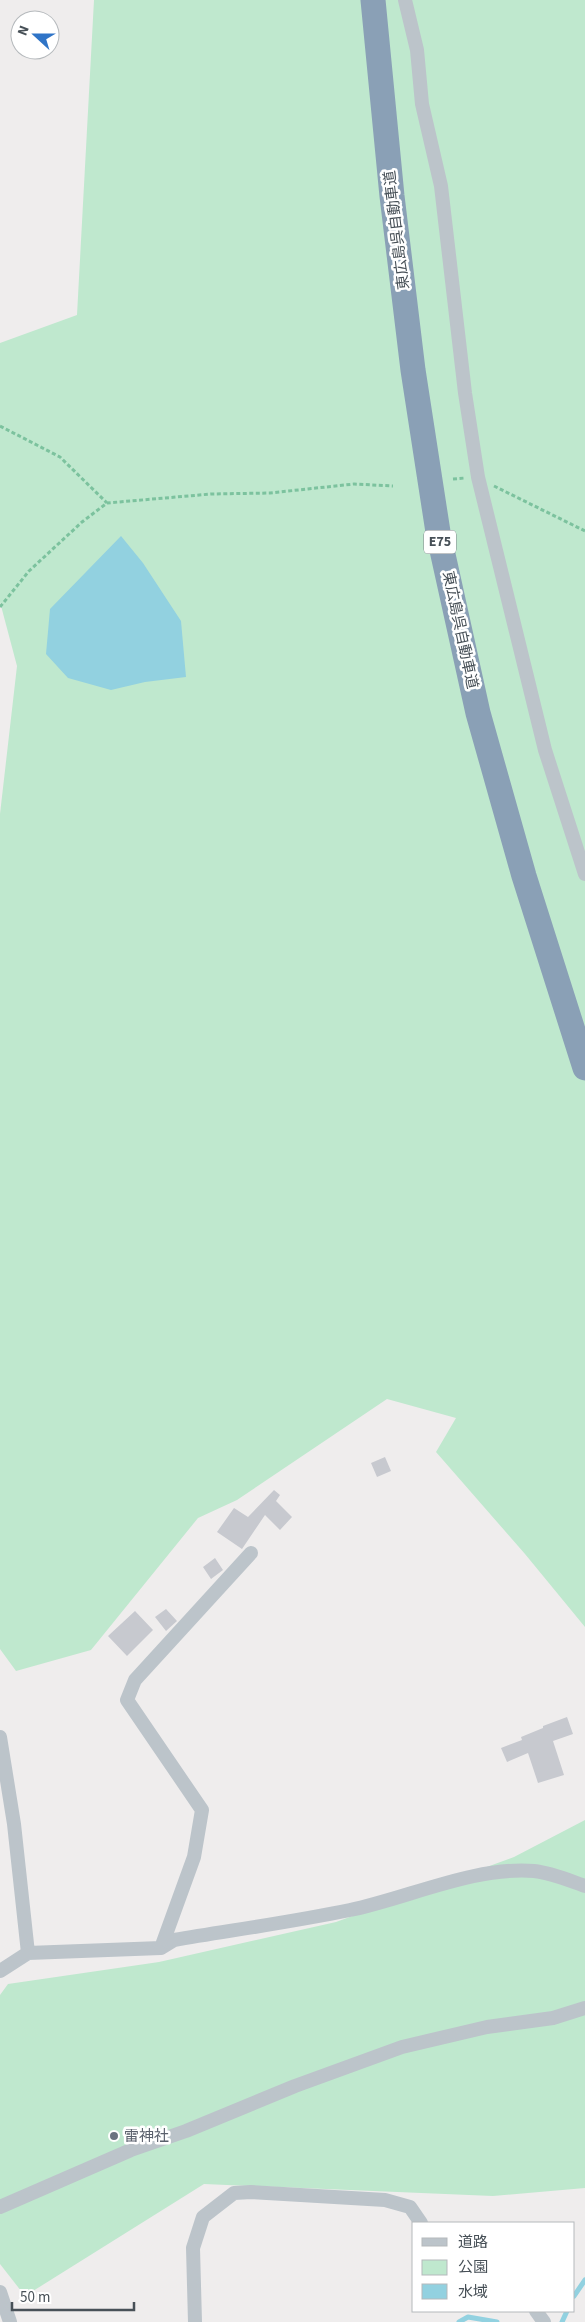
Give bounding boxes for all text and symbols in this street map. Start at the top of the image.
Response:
north arrow [10,10,60,60]
text: N [13,23,35,39]
street label: 東広島呉自動車道 [379,169,415,291]
road number: E75 [424,530,456,554]
street label: 東広島呉自動車道 [437,569,483,691]
place label: 雷神社 [124,2126,169,2147]
marker: 雷神社 [108,2130,120,2142]
legend [412,2222,575,2312]
text: 道路 [458,2232,488,2253]
text: 公園 [458,2257,488,2278]
scale bar [12,2280,135,2312]
text: 水域 [458,2282,488,2303]
text: 50 m [20,2287,50,2308]

